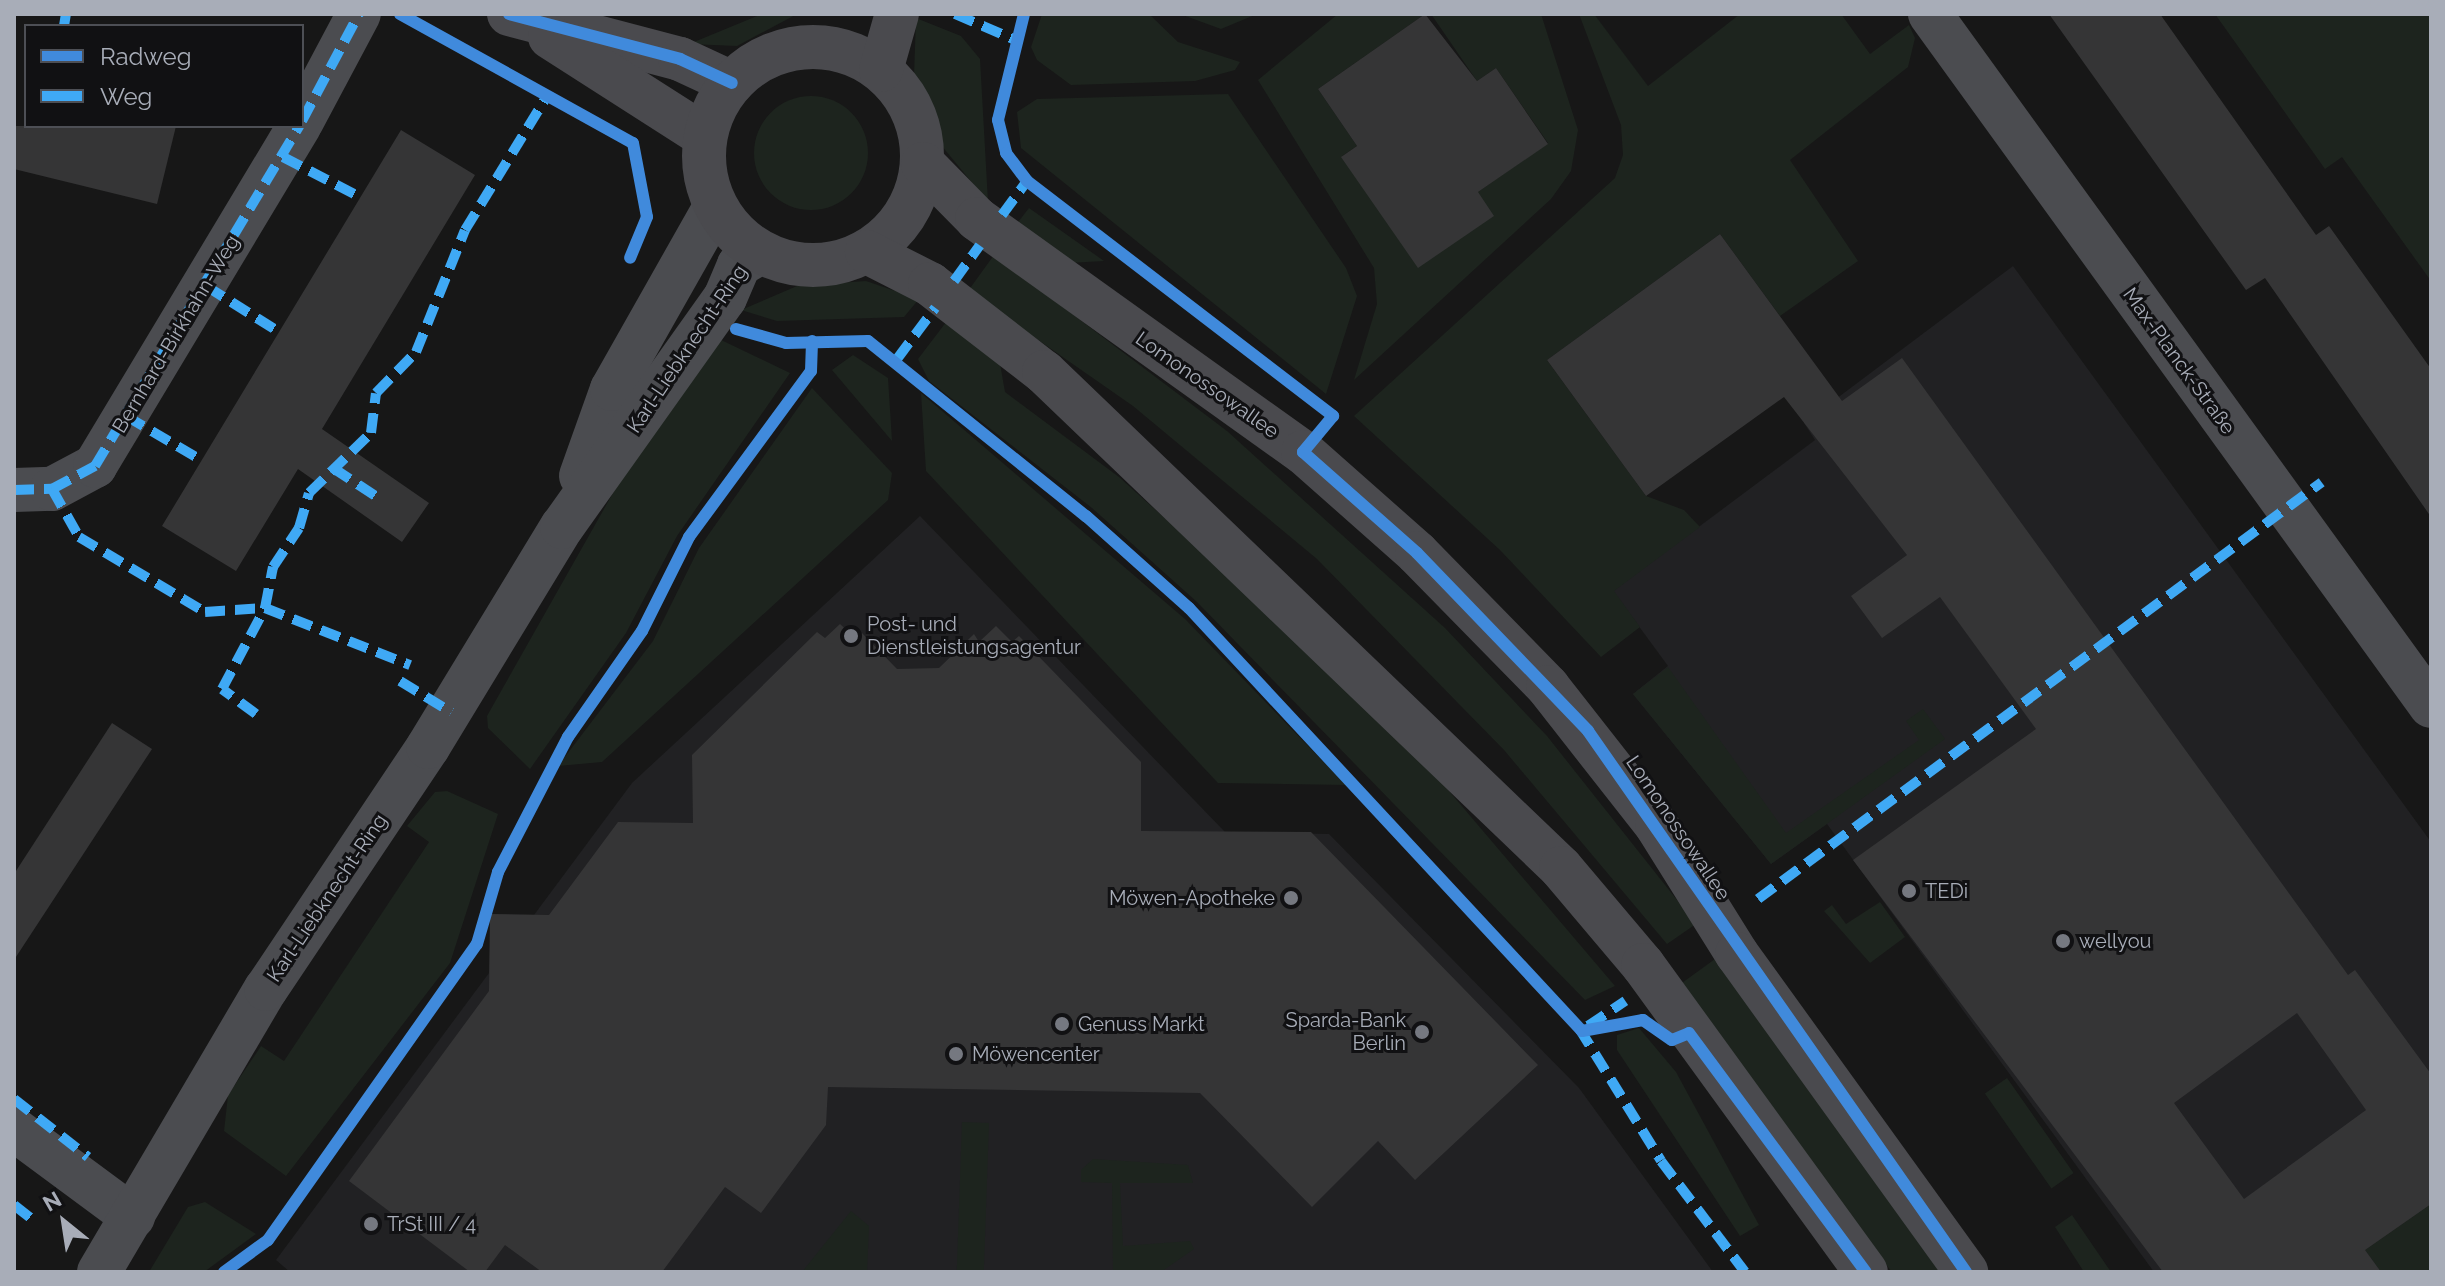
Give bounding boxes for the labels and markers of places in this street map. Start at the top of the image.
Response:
place label: Post- und Dienstleistungsagentur [867,612,1081,659]
marker: Post- und Dienstleistungsagentur [842,627,860,645]
place label: TEDi [1925,879,1968,903]
marker: TEDi [1900,882,1918,900]
place label: Möwen-Apotheke [1109,886,1275,910]
marker: Möwen-Apotheke [1282,889,1300,907]
place label: wellyou [2079,929,2151,953]
marker: wellyou [2054,932,2072,950]
place label: Sparda-Bank Berlin [1286,1008,1406,1055]
place label: Genuss Markt [1078,1012,1205,1036]
marker: Genuss Markt [1053,1015,1071,1033]
marker: Sparda-Bank Berlin [1413,1023,1431,1041]
place label: Möwencenter [972,1042,1100,1066]
marker: Möwencenter [947,1045,965,1063]
place label: TrSt III / 4 [387,1212,476,1236]
marker: TrSt III / 4 [362,1215,380,1233]

